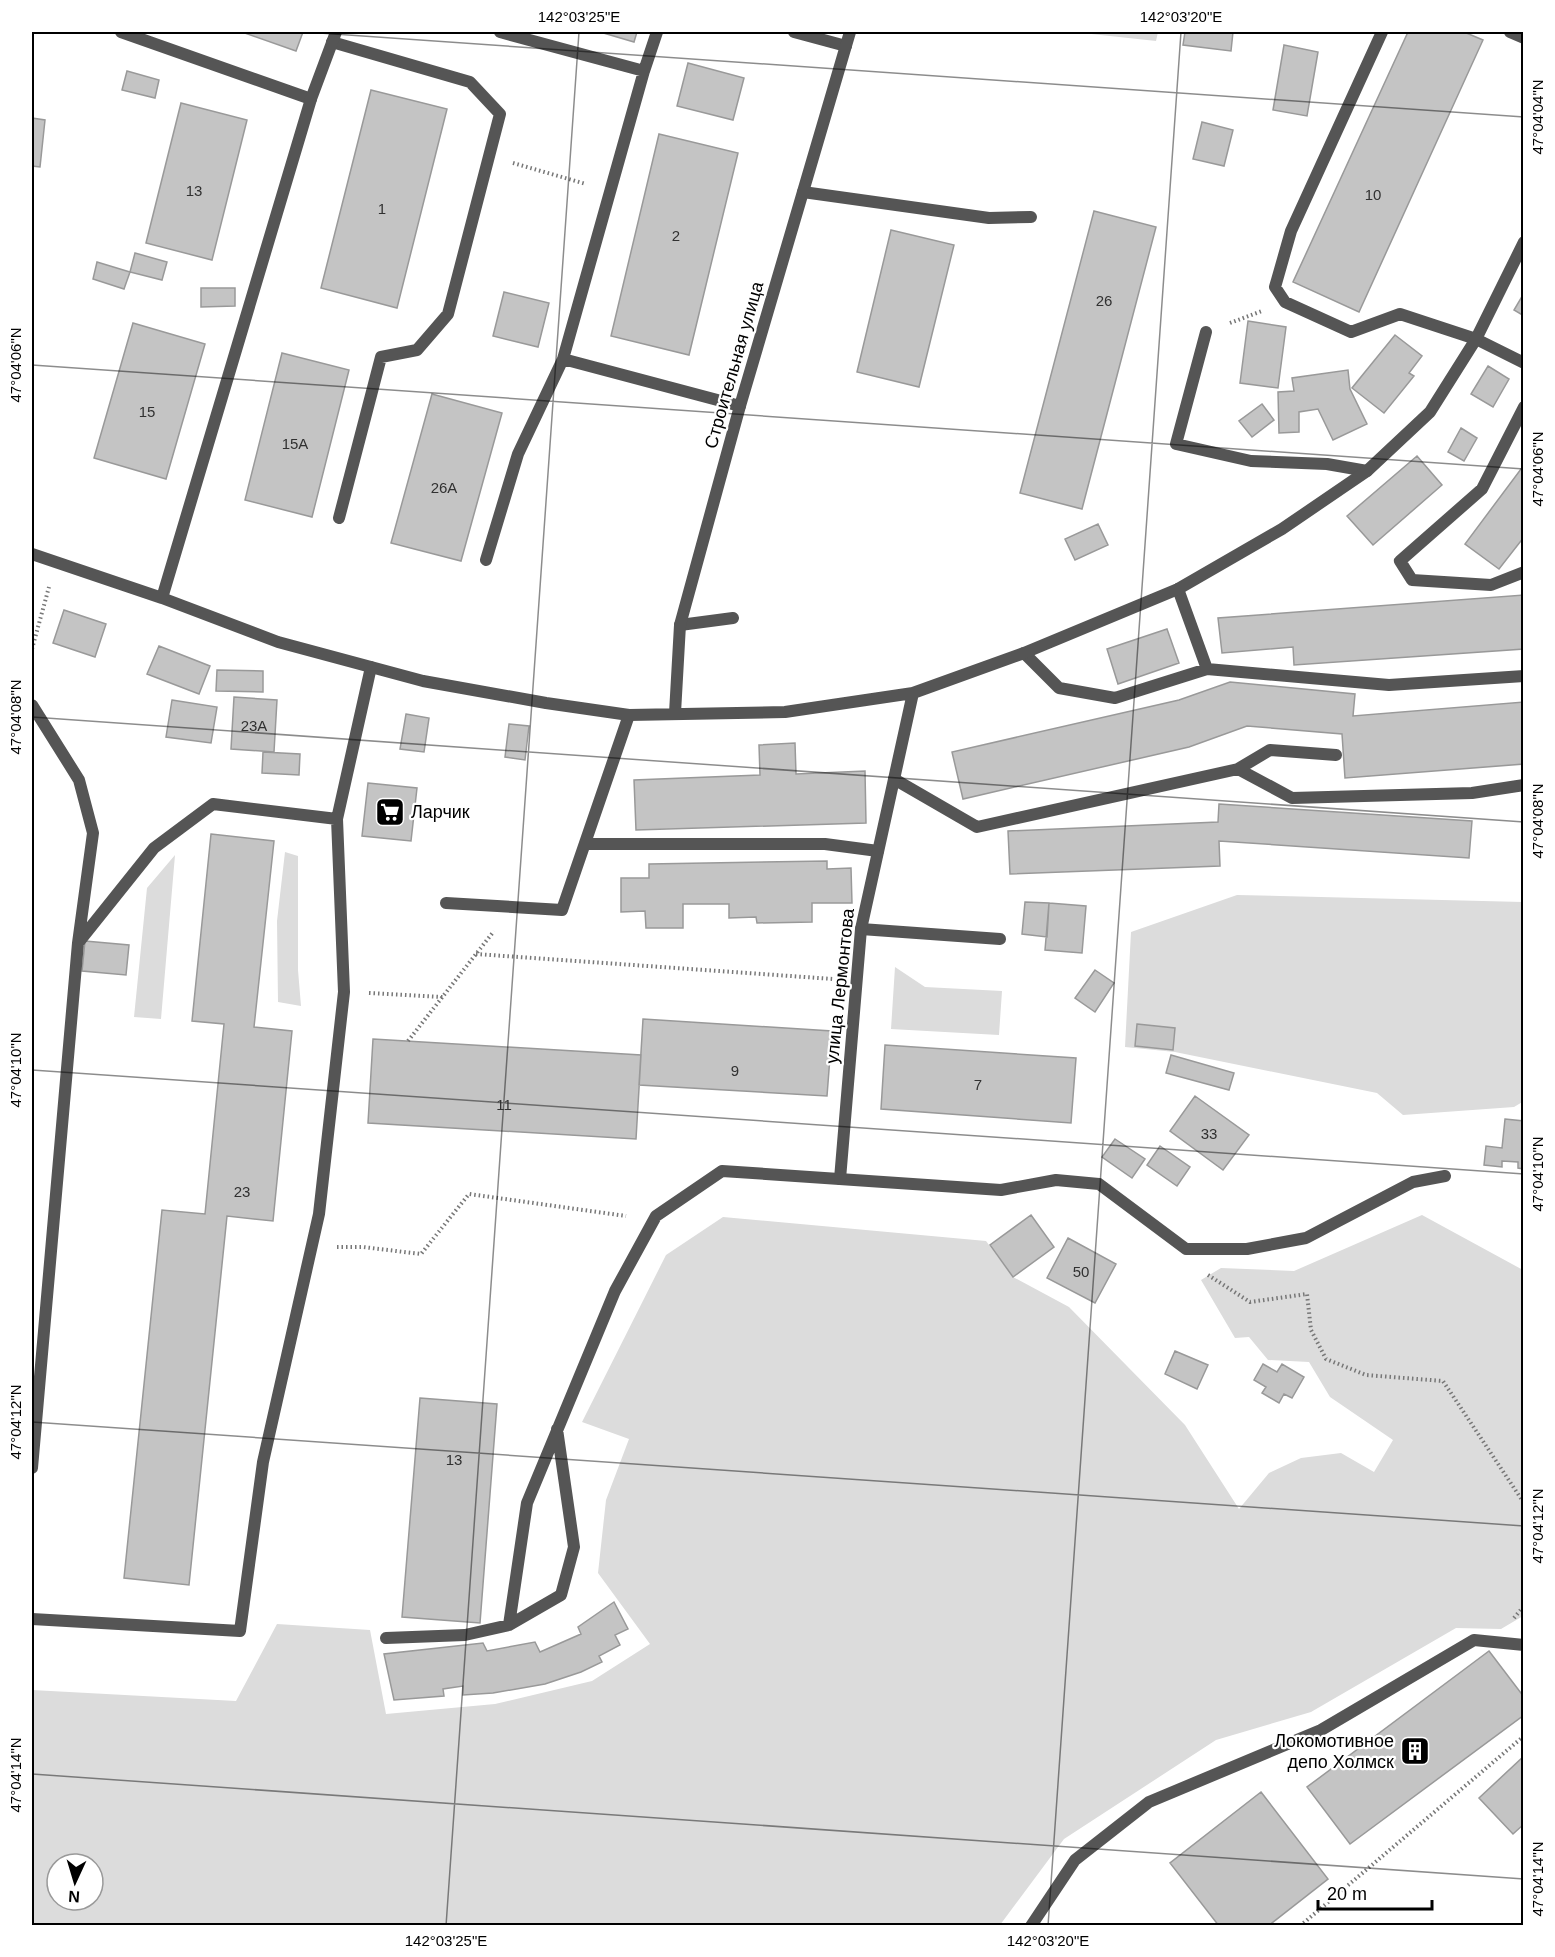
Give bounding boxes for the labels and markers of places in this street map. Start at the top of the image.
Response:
supermarket icon: Ларчик [374,796,406,828]
place label: Ларчик [411,802,470,822]
place label: Локомотивное депо Холмск [1274,1731,1394,1772]
building icon: Локомотивное депо Холмск [1399,1735,1431,1767]

